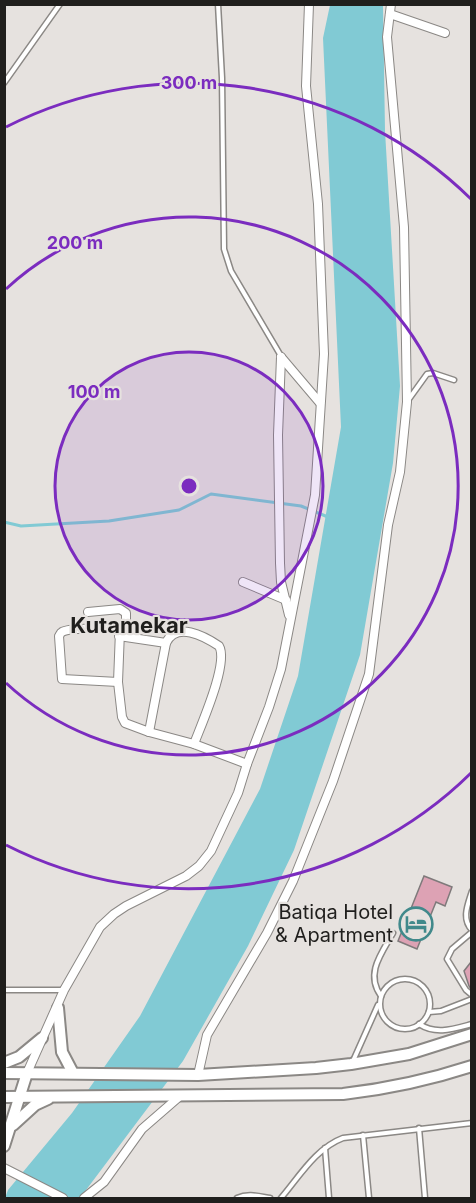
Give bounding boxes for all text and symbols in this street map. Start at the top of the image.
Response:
text: 300 m [161,72,217,93]
text: 200 m [47,232,103,253]
text: 100 m [68,381,120,402]
centre of rings [179,476,199,496]
district label: Kutamekar [70,612,188,638]
place label: Batiqa Hotel & Apartment [275,900,393,947]
hotel icon: Batiqa Hotel & Apartment [398,906,434,942]

